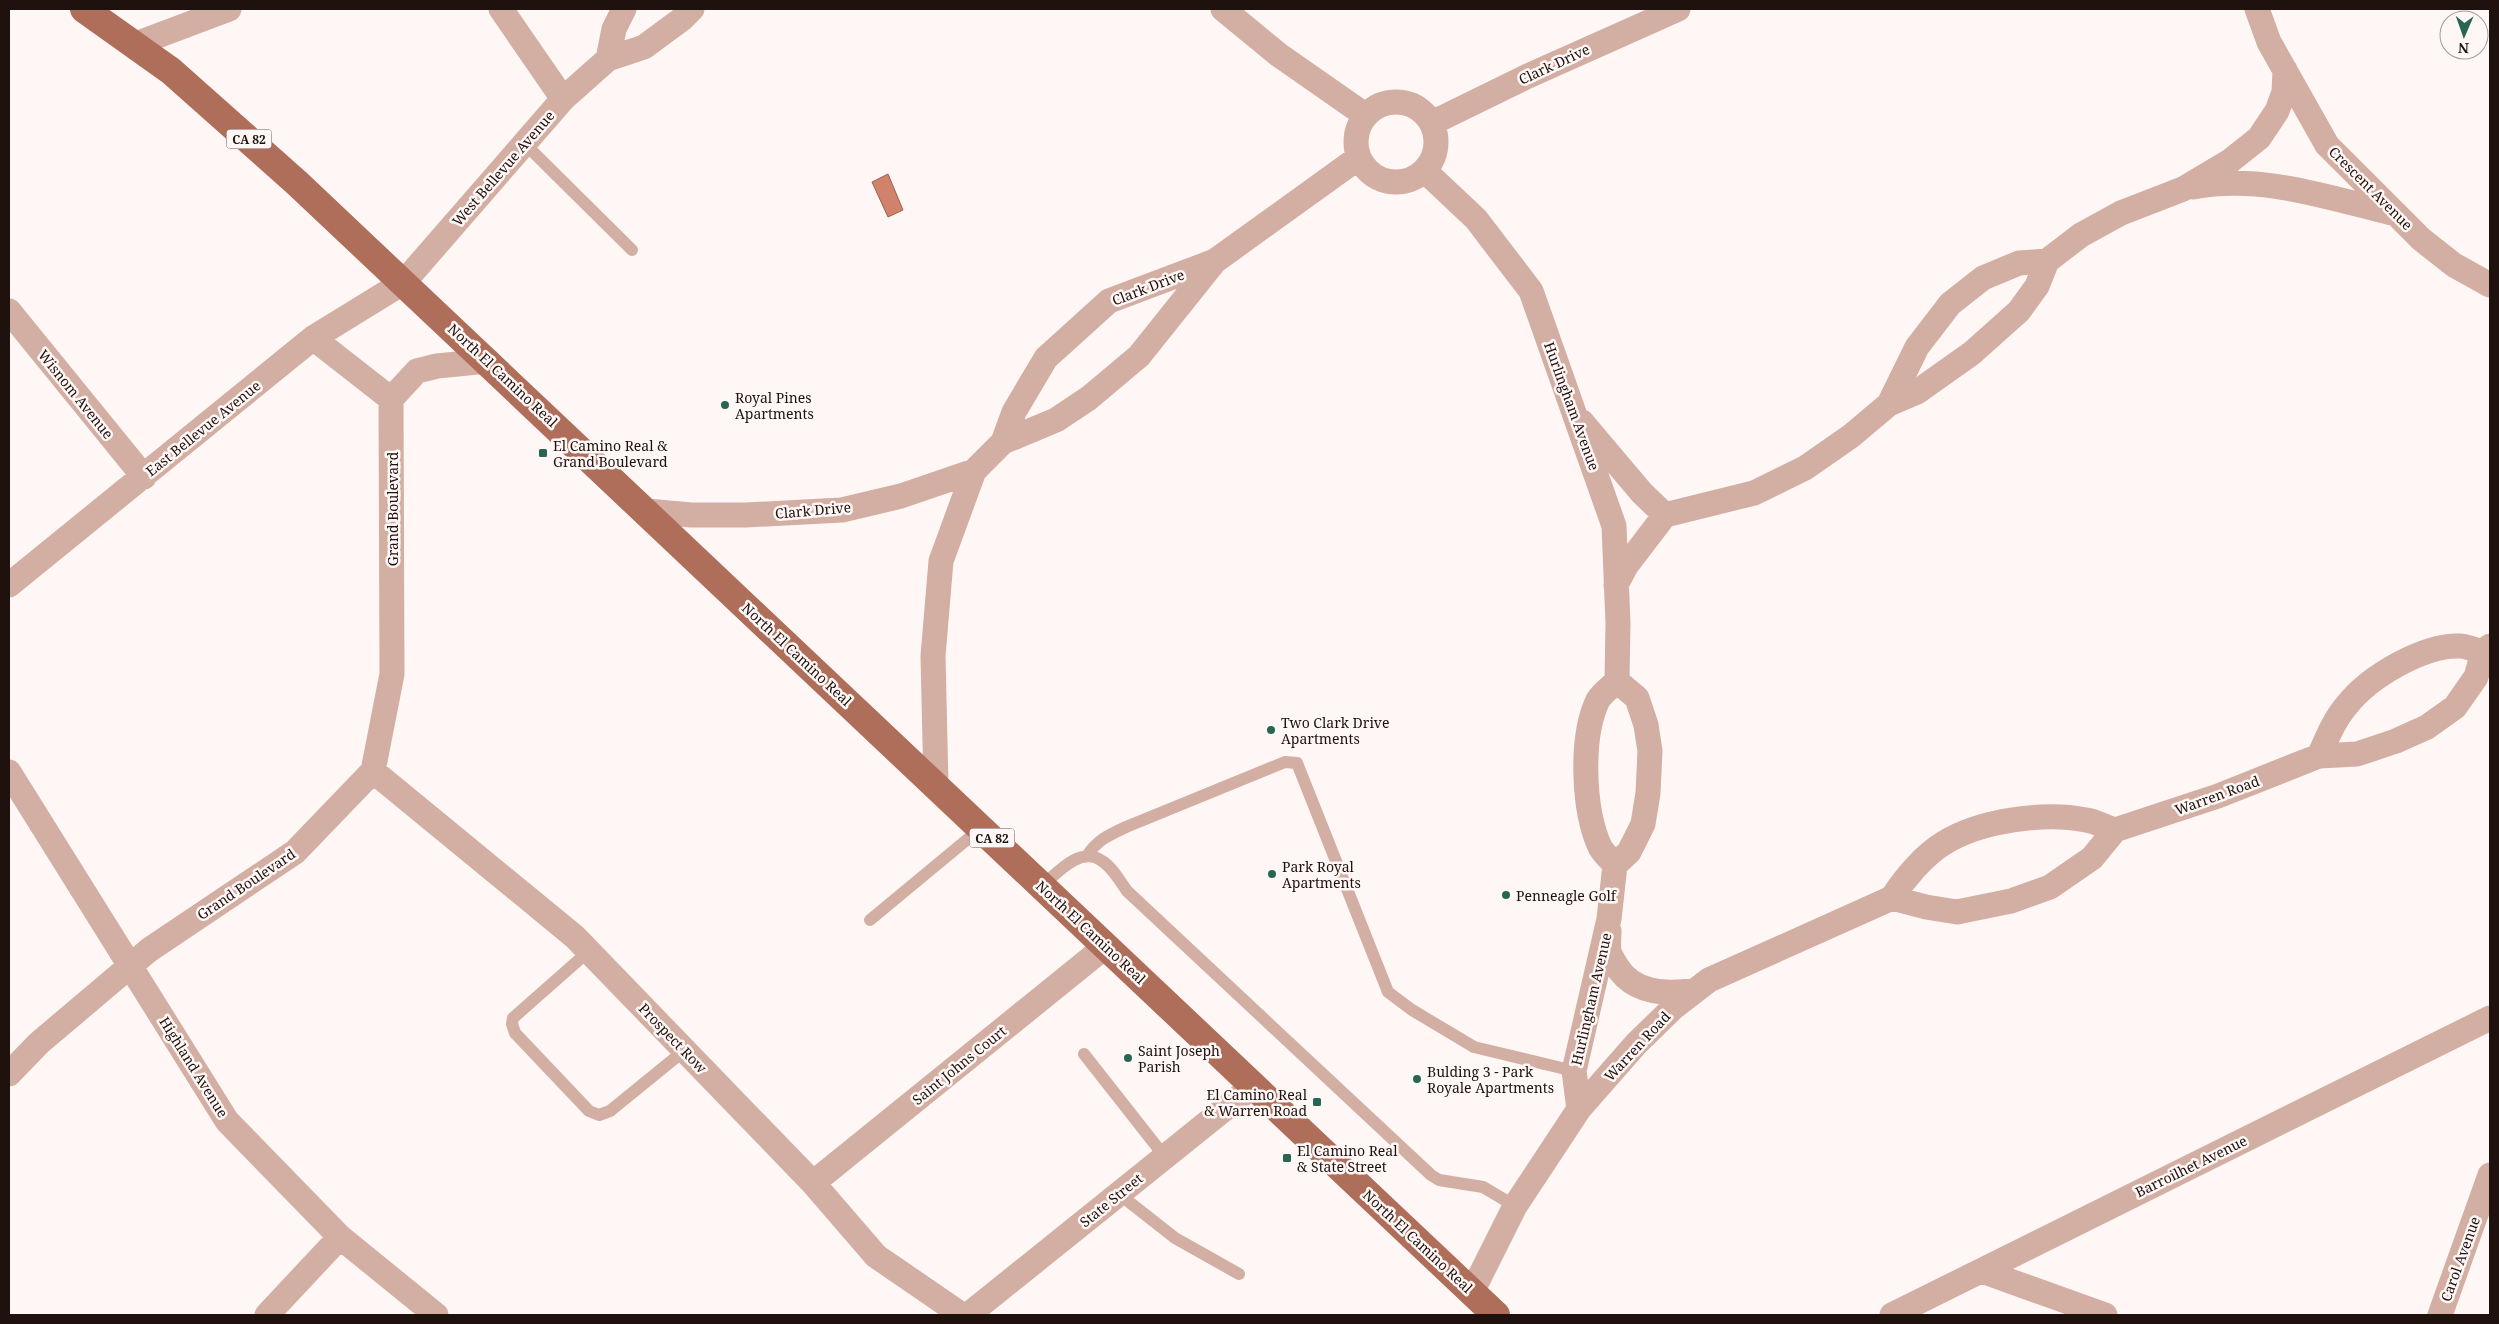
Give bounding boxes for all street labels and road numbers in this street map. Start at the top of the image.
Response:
street label: Clark Drive [1516,39,1592,89]
street label: West Bellevue Avenue [448,106,558,230]
road number: CA 82 [226,130,272,148]
street label: Crescent Avenue [2325,142,2417,234]
street label: Clark Drive [1109,264,1187,310]
street label: North El Camino Real [444,319,562,431]
street label: Hurlingham Avenue [1540,339,1604,473]
street label: Wisnom Avenue [34,345,118,443]
street label: East Bellevue Avenue [142,376,264,480]
street label: Grand Boulevard [383,451,402,566]
street label: Clark Drive [774,497,852,523]
street label: North El Camino Real [738,598,856,710]
street label: Warren Road [2172,771,2262,819]
road number: CA 82 [970,828,1014,848]
street label: Grand Boulevard [193,844,299,924]
street label: North El Camino Real [1032,876,1150,988]
street label: Hurlingham Avenue [1566,931,1616,1067]
street label: Prospect Row [635,999,712,1078]
street label: Warren Road [1600,1007,1674,1085]
street label: Highland Avenue [155,1013,233,1121]
street label: Saint Johns Court [908,1021,1010,1109]
street label: Barroilhet Avenue [2132,1131,2250,1201]
street label: State Street [1076,1169,1146,1231]
street label: North El Camino Real [1359,1185,1477,1297]
street label: Carol Avenue [2436,1214,2484,1304]

